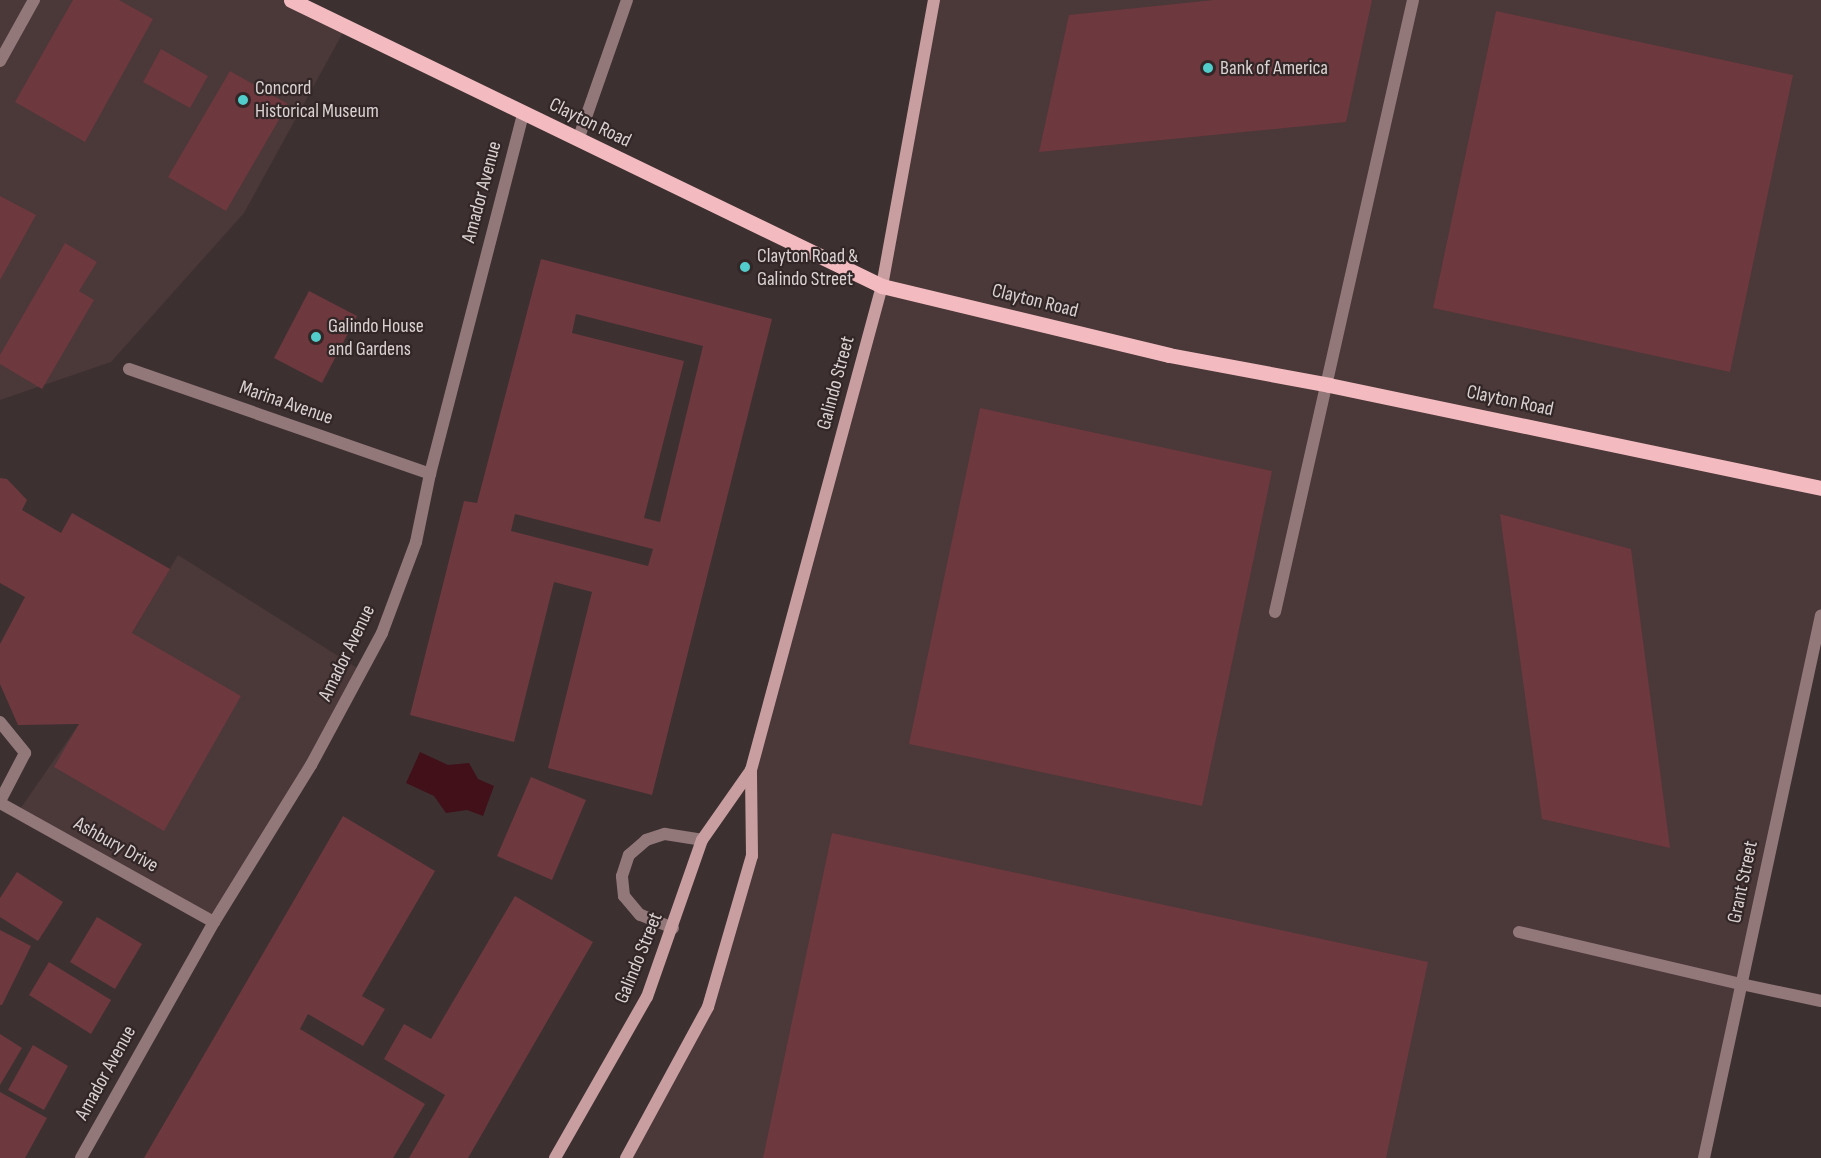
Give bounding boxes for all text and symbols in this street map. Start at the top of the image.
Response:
place label: Bank of America [1220,56,1328,80]
marker: Bank of America [1201,61,1215,75]
place label: Concord Historical Museum [255,77,379,124]
marker: Concord Historical Museum [236,93,250,107]
street label: Clayton Road [545,93,635,153]
street label: Amador Avenue [457,139,507,245]
place label: Clayton Road & Galindo Street [757,244,858,291]
marker: Clayton Road & Galindo Street [738,260,752,274]
street label: Clayton Road [989,279,1081,323]
place label: Galindo House and Gardens [328,314,424,361]
marker: Galindo House and Gardens [309,330,323,344]
street label: Galindo Street [812,334,860,432]
street label: Marina Avenue [236,376,336,430]
street label: Clayton Road [1464,380,1556,422]
street label: Amador Avenue [313,601,381,705]
street label: Ashbury Drive [70,812,162,878]
street label: Grant Street [1723,839,1763,925]
street label: Galindo Street [610,909,668,1007]
street label: Amador Avenue [70,1022,142,1124]

